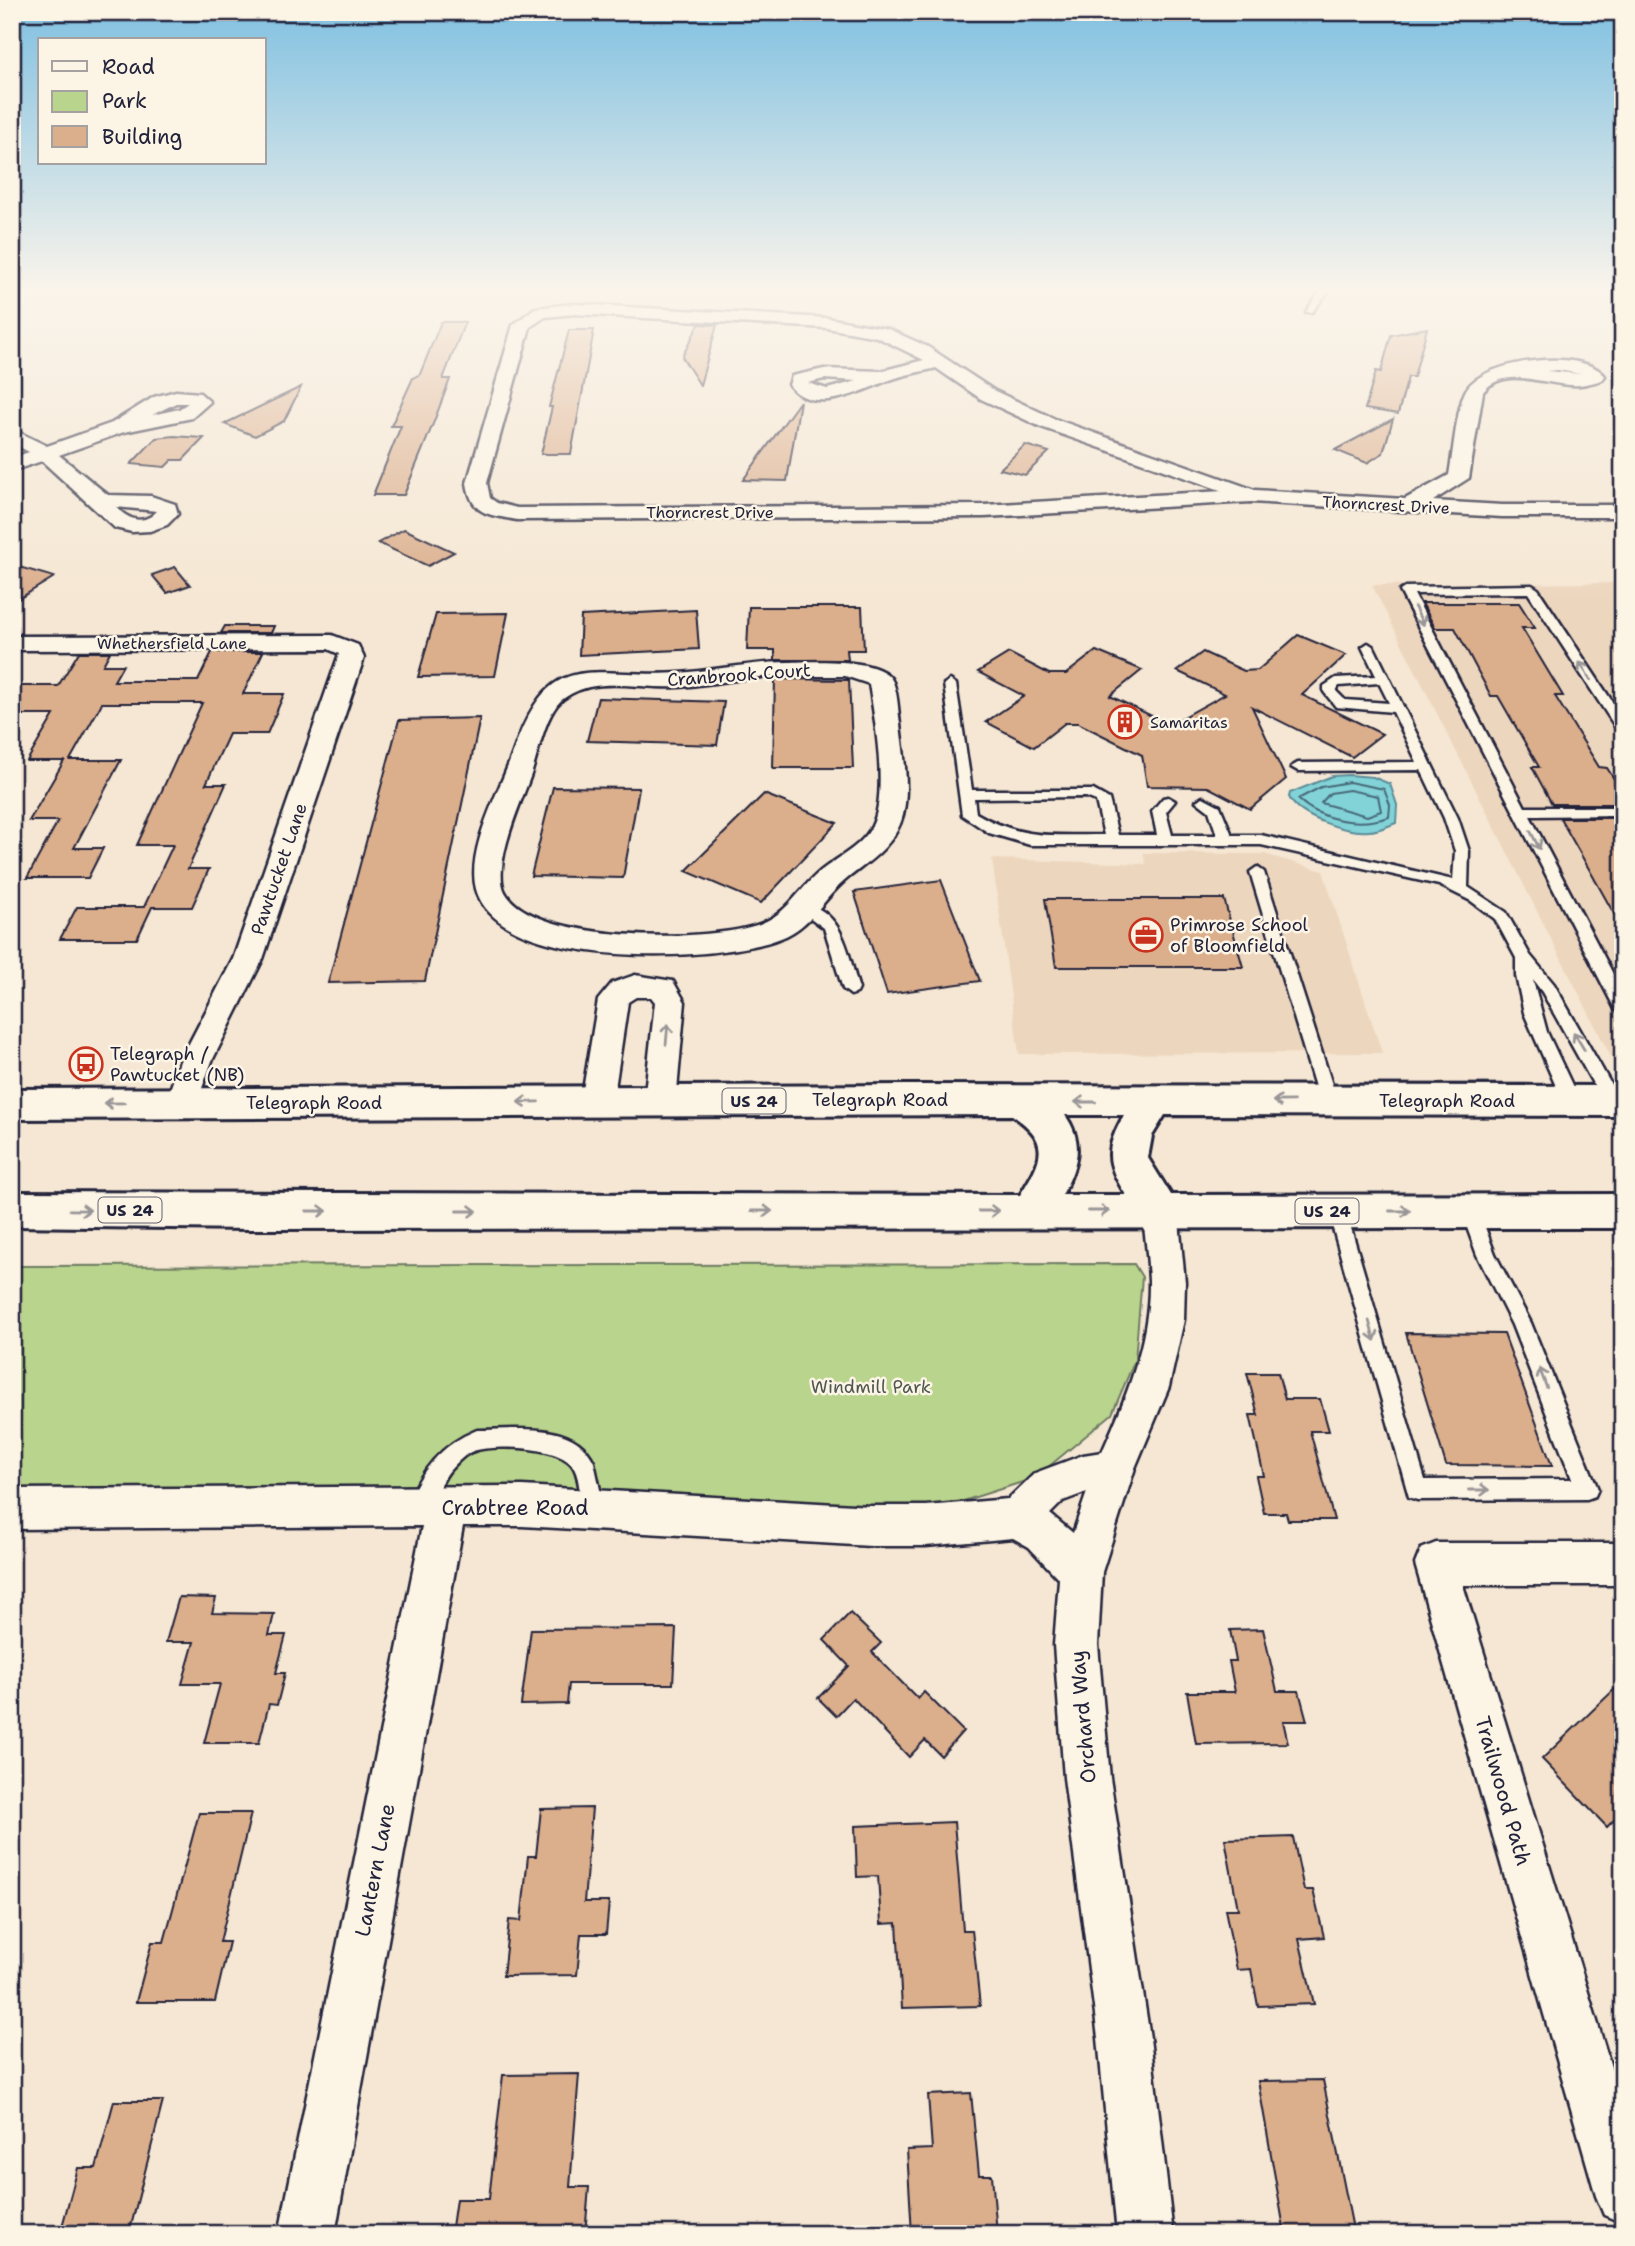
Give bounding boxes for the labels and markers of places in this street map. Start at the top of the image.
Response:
building icon: Samaritas [1106,703,1144,741]
place label: Samaritas [1150,712,1228,733]
place label: Primrose School of Bloomfield [1170,913,1309,958]
office icon: Primrose School of Bloomfield [1127,916,1165,954]
place label: Telegraph / Pawtucket (NB) [110,1042,244,1087]
bus stop icon: Telegraph / Pawtucket (NB) [67,1045,105,1083]

